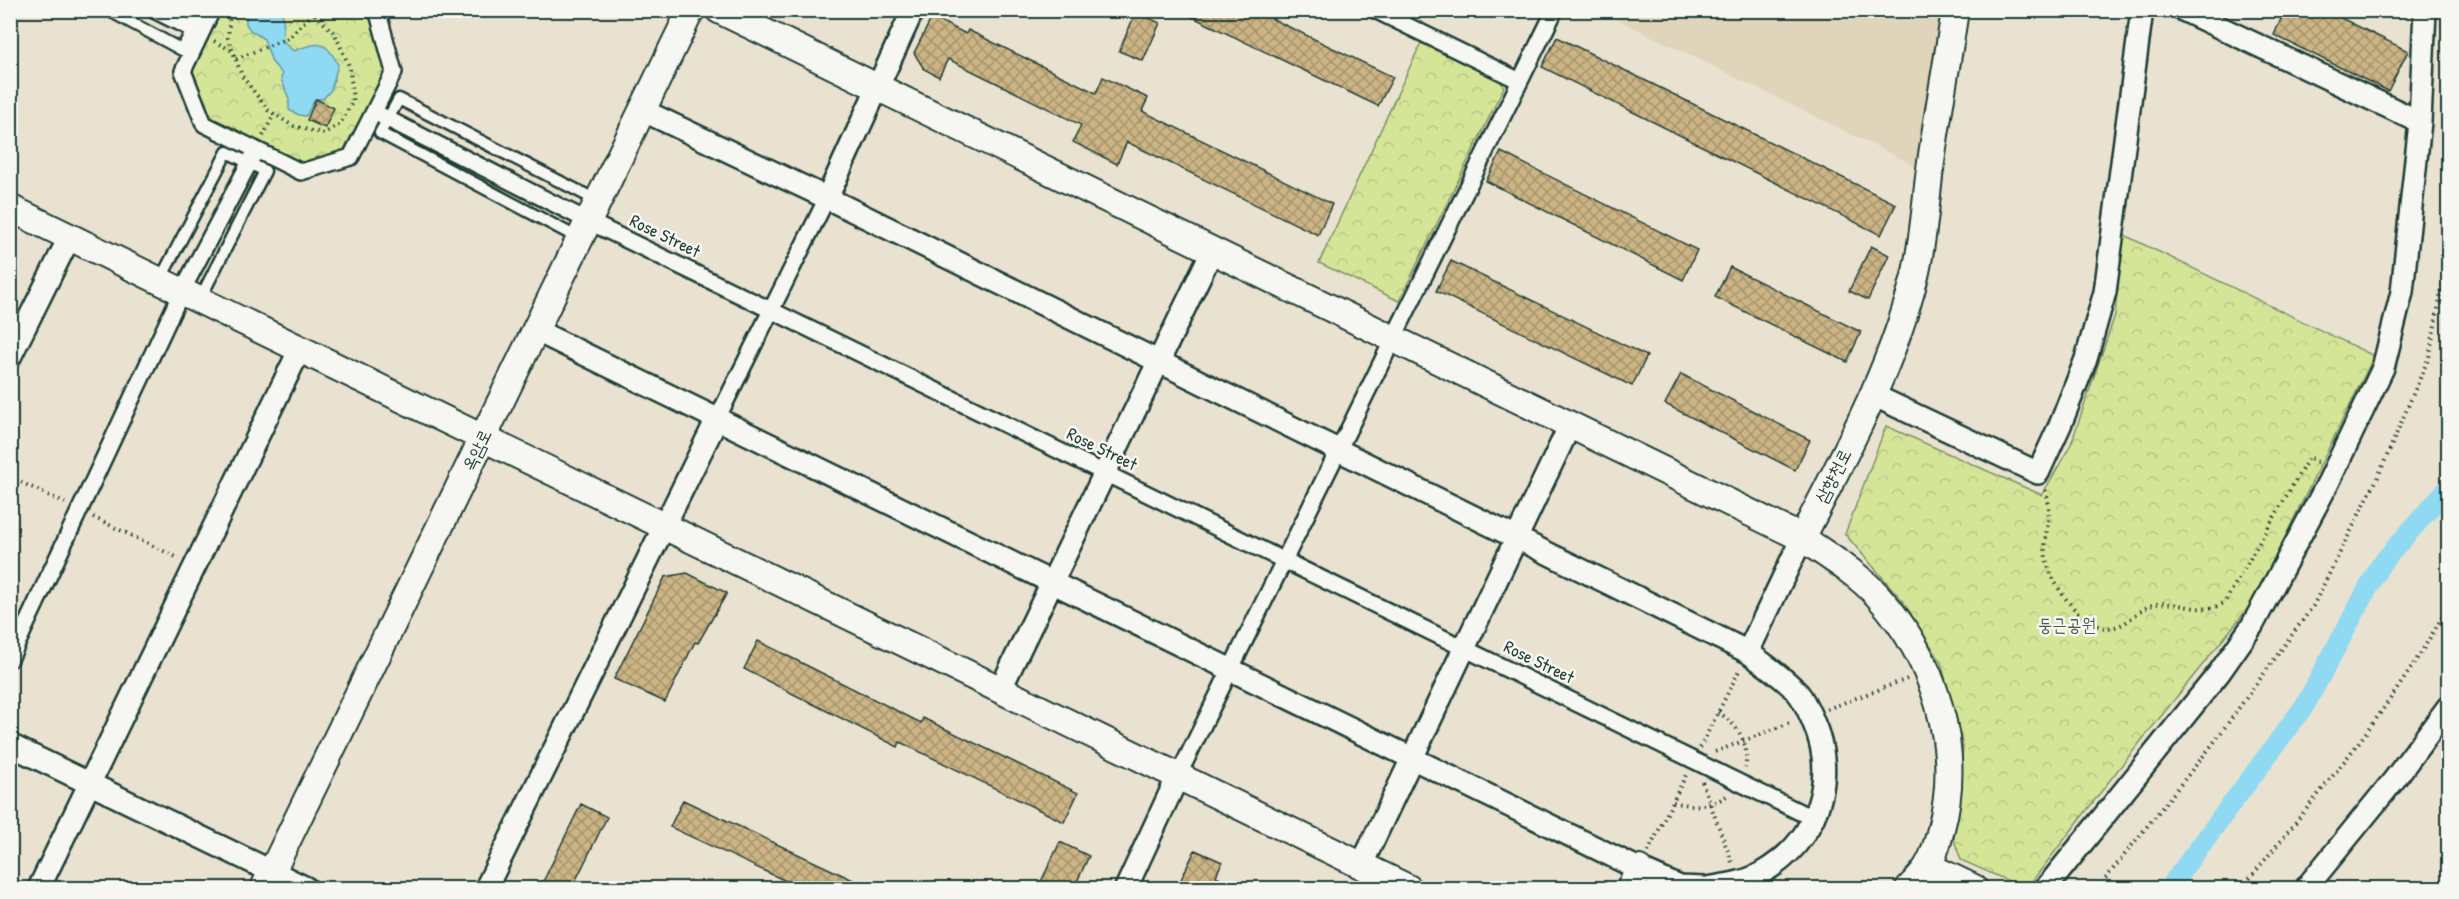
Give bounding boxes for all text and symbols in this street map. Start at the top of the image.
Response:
street label: Rose Street [626,208,705,264]
street label: Rose Street [1063,421,1142,477]
street label: 옥암로 [456,425,497,475]
street label: 삼향천로 [1808,444,1857,507]
park label: 둥근공원 [2038,612,2096,637]
street label: Rose Street [1500,634,1579,690]

